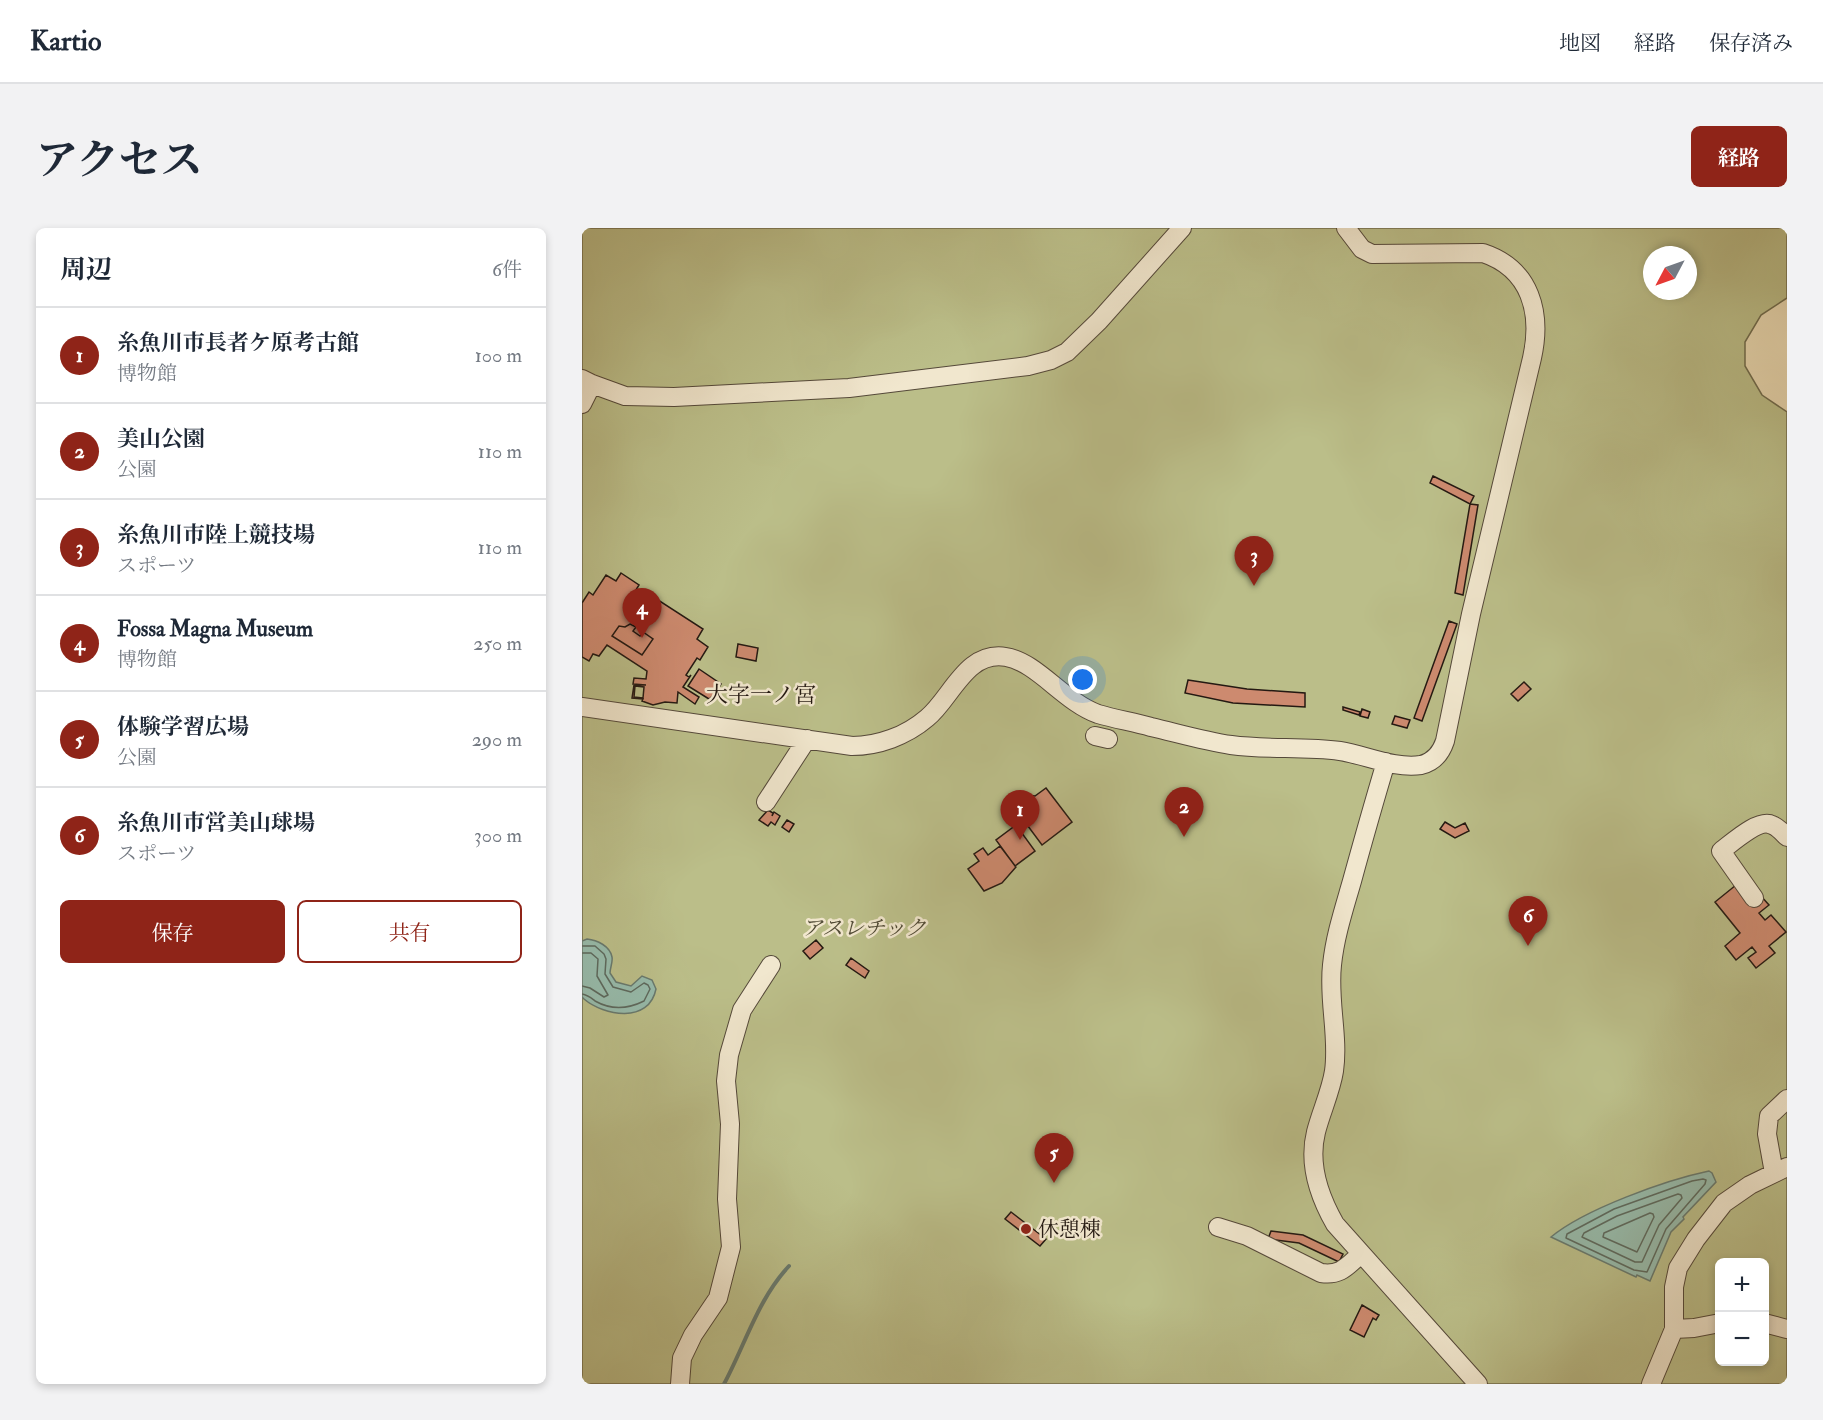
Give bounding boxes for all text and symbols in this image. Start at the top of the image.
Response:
text: Kartio [30,24,101,59]
text: 地図 [1559,30,1601,57]
text: 経路 [1634,30,1676,57]
text: 保存済み [1709,30,1793,57]
button: 経路 [1691,126,1787,187]
text: アクセス [36,135,203,187]
north arrow [1643,246,1697,300]
text: 周辺 [60,254,112,286]
text: 6件 [492,257,522,282]
text: 糸魚川市長者ケ原考古館 [117,329,359,357]
text: 1 [76,343,83,368]
text: 100 m [475,343,522,368]
text: 博物館 [117,361,177,386]
text: 美山公園 [117,425,205,453]
text: 2 [74,439,85,464]
text: 110 m [478,439,522,464]
text: 公園 [117,457,157,482]
text: 糸魚川市陸上競技場 [117,521,315,549]
text: 3 [76,535,83,560]
text: 110 m [478,535,522,560]
pin: 3 [1234,536,1274,586]
text: スポーツ [117,553,196,578]
pin: 4 [622,588,662,638]
text: Fossa Magna Museum [117,615,313,643]
text: 4 [74,631,85,656]
text: 250 m [473,631,522,656]
text: 博物館 [117,647,177,672]
your location [1068,665,1097,694]
district label: 大字一ノ宮 [706,681,816,709]
text: 体験学習広場 [117,713,249,741]
text: 5 [75,727,84,752]
text: 290 m [472,727,522,752]
text: 公園 [117,745,157,770]
pin: 2 [1164,788,1204,837]
pin: 1 [1000,790,1040,840]
text: 糸魚川市営美山球場 [117,809,315,837]
text: 6 [74,823,85,848]
text: 300 m [474,823,522,848]
text: スポーツ [117,841,196,866]
pin: 6 [1508,896,1548,946]
button: 保存 [60,900,285,963]
button: 共有 [297,900,522,963]
park label: アスレチック [802,915,926,942]
pin: 5 [1034,1134,1074,1183]
place label: 休憩棟 [1038,1216,1101,1243]
marker: 休憩棟 [1019,1222,1033,1236]
map controls [1715,1258,1769,1366]
button: + [1715,1258,1769,1312]
button: − [1715,1312,1769,1366]

